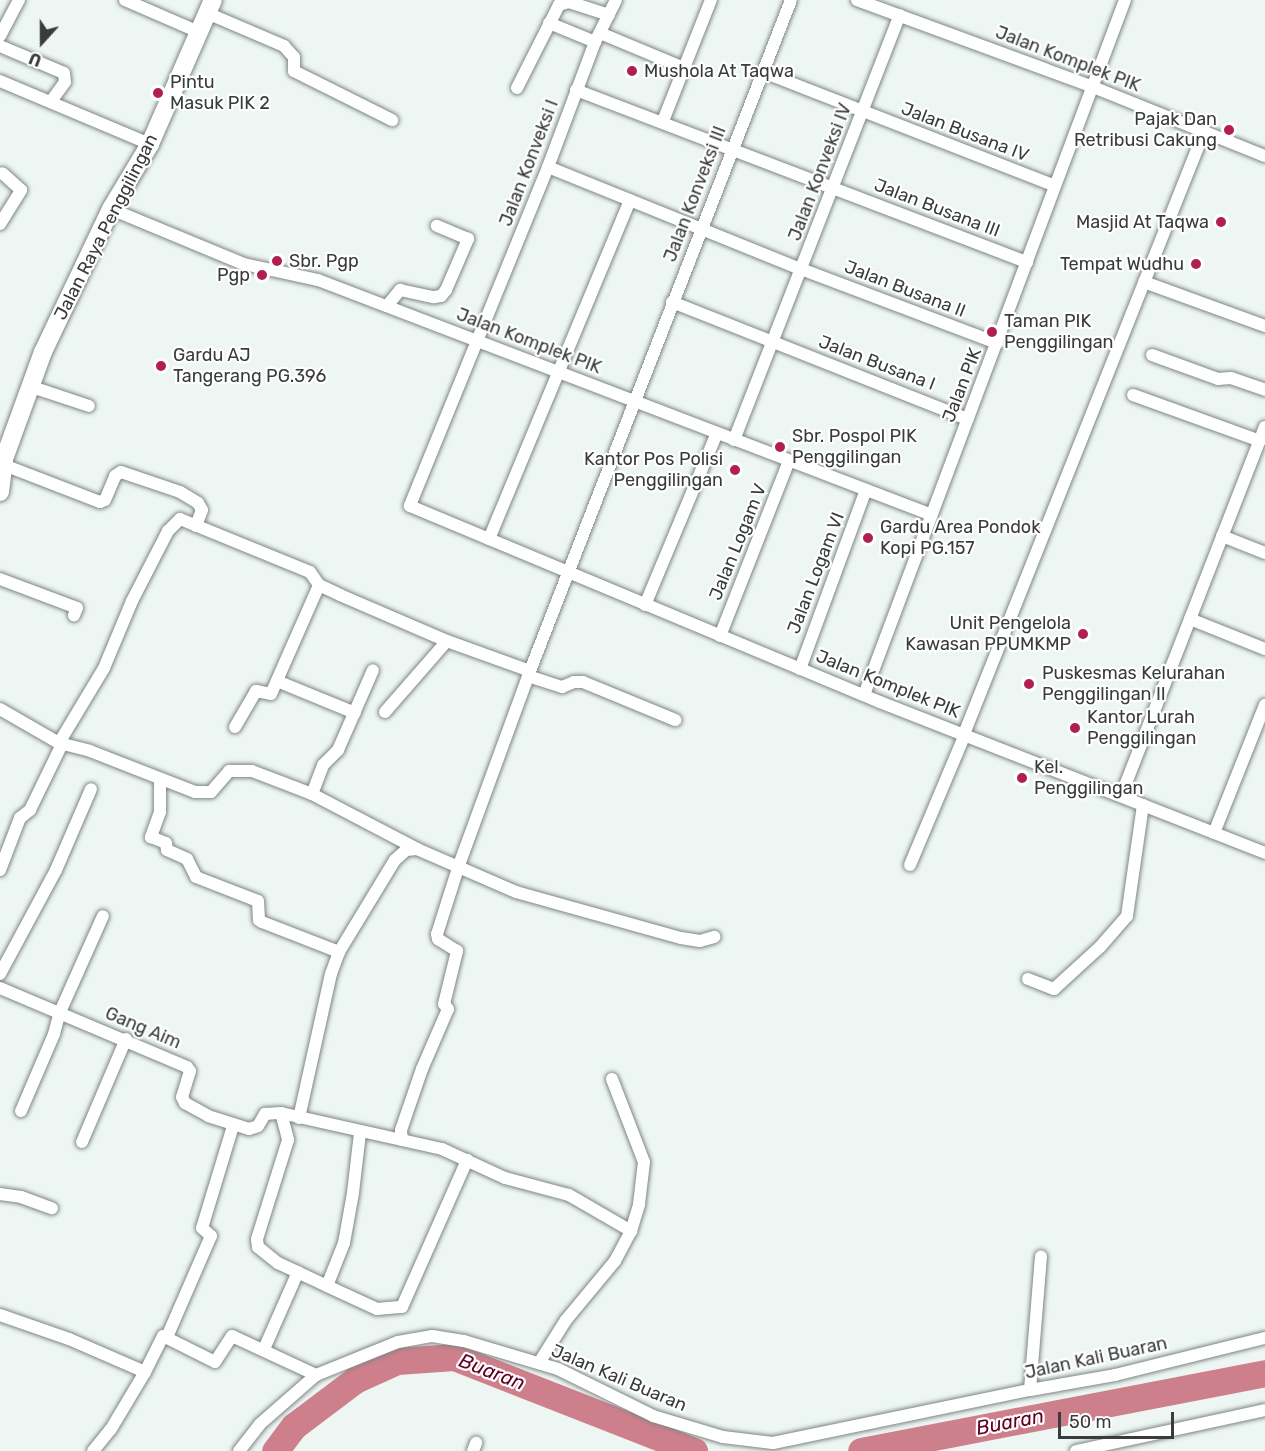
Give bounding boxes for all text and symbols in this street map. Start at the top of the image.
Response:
north arrow [12,12,72,72]
street label: Jalan Komplek PIK [992,21,1144,97]
text: U [27,48,44,70]
place label: Mushola At Taqwa [644,60,795,82]
marker: Mushola At Taqwa [625,64,639,78]
place label: Pintu Masuk PIK 2 [170,72,270,115]
marker: Pintu Masuk PIK 2 [151,86,165,100]
street label: Jalan Konveksi I [495,97,563,229]
street label: Jalan Busana IV [898,98,1032,166]
street label: Jalan Konveksi IV [784,100,856,244]
place label: Pajak Dan Retribusi Cakung [1074,109,1217,152]
street label: Jalan Konveksi III [659,123,731,265]
marker: Pajak Dan Retribusi Cakung [1222,123,1236,137]
street label: Jalan Raya Penggilingan [50,130,162,324]
street label: Jalan Busana III [871,174,1003,242]
place label: Masjid At Taqwa [1075,211,1209,233]
marker: Masjid At Taqwa [1214,215,1228,229]
place label: Sbr. Pgp [289,250,359,272]
place label: Tempat Wudhu [1060,253,1184,275]
marker: Sbr. Pgp [270,254,284,268]
street label: Jalan Busana II [841,256,969,322]
marker: Tempat Wudhu [1189,257,1203,271]
place label: Pgp [217,264,250,286]
marker: Pgp [255,268,269,282]
street label: Jalan Komplek PIK [453,303,605,379]
place label: Taman PIK Penggilingan [1004,311,1113,354]
marker: Taman PIK Penggilingan [985,325,999,339]
street label: Jalan Busana I [816,331,938,395]
place label: Gardu AJ Tangerang PG.396 [173,345,326,388]
street label: Jalan PIK [938,345,986,425]
marker: Gardu AJ Tangerang PG.396 [154,359,168,373]
place label: Sbr. Pospol PIK Penggilingan [792,426,917,468]
marker: Sbr. Pospol PIK Penggilingan [773,440,787,454]
place label: Kantor Pos Polisi Penggilingan [584,449,723,492]
marker: Kantor Pos Polisi Penggilingan [728,463,742,477]
street label: Jalan Logam V [705,480,771,604]
street label: Jalan Logam VI [783,509,849,637]
place label: Gardu Area Pondok Kopi PG.157 [880,517,1041,560]
marker: Gardu Area Pondok Kopi PG.157 [861,531,875,545]
place label: Unit Pengelola Kawasan PPUMKMP [905,613,1071,656]
marker: Unit Pengelola Kawasan PPUMKMP [1076,627,1090,641]
street label: Jalan Komplek PIK [813,645,963,723]
place label: Puskesmas Kelurahan Penggilingan II [1042,663,1225,706]
marker: Puskesmas Kelurahan Penggilingan II [1020,675,1038,693]
place label: Kantor Lurah Penggilingan [1087,707,1196,750]
marker: Kantor Lurah Penggilingan [1068,721,1082,735]
place label: Kel. Penggilingan [1034,757,1143,800]
marker: Kel. Penggilingan [1015,771,1029,785]
street label: Gang Aim [102,1002,184,1054]
street label: Jalan Kali Buaran [1023,1332,1169,1384]
street label: Jalan Kali Buaran [548,1340,690,1416]
water label: Buaran [456,1348,528,1396]
scale bar [1061,1400,1176,1438]
water label: Buaran [974,1404,1046,1440]
text: 50 m [1069,1411,1112,1433]

